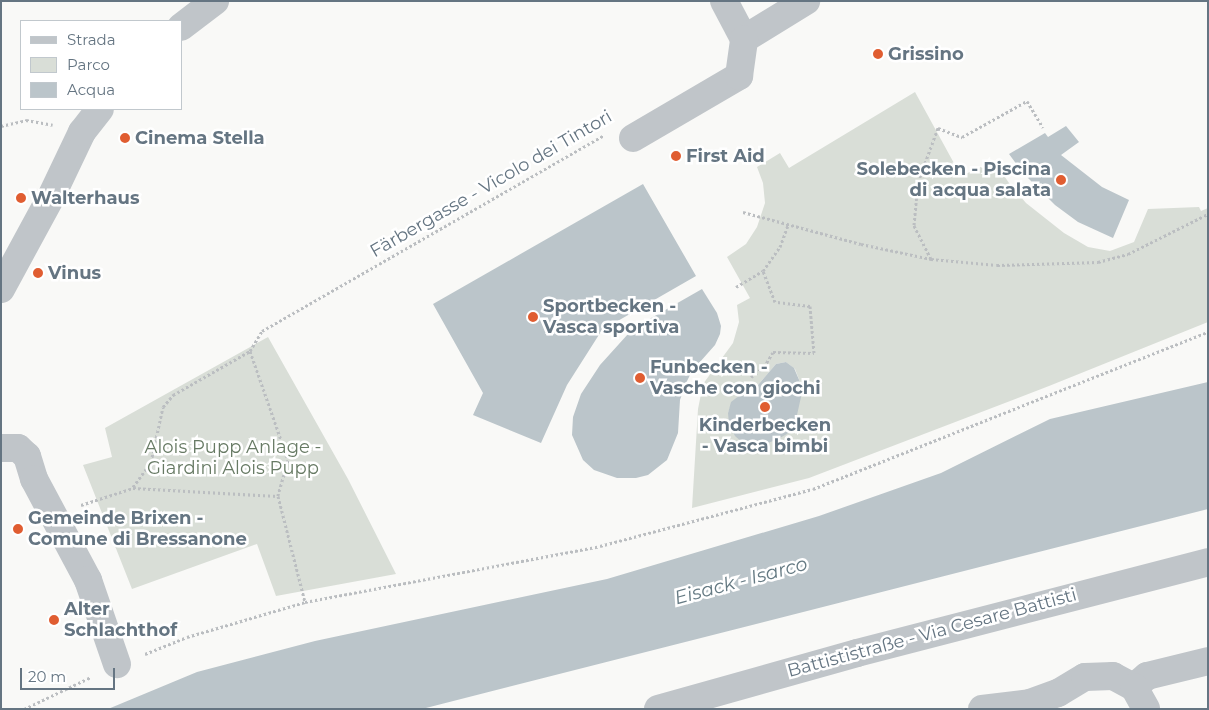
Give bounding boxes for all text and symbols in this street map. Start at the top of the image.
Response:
legend [20,20,182,110]
text: Strada [67,30,116,49]
place label: Grissino [888,43,964,65]
marker: Grissino [872,48,884,60]
text: Parco [67,55,110,74]
text: Acqua [67,80,115,99]
street label: Färbergasse - Vicolo dei Tintori [366,106,616,262]
place label: Cinema Stella [135,127,265,149]
marker: Cinema Stella [119,132,131,144]
place label: First Aid [686,145,765,167]
marker: First Aid [670,150,682,162]
place label: Solebecken - Piscina di acqua salata [857,159,1051,202]
marker: Solebecken - Piscina di acqua salata [1055,174,1067,186]
place label: Walterhaus [31,187,140,209]
marker: Walterhaus [15,192,27,204]
place label: Vinus [48,262,101,284]
marker: Vinus [32,267,44,279]
place label: Sportbecken - Vasca sportiva [543,296,679,338]
marker: Sportbecken - Vasca sportiva [527,311,539,323]
place label: Funbecken - Vasche con giochi [650,357,821,399]
marker: Funbecken - Vasche con giochi [634,372,646,384]
marker: Kinderbecken - Vasca bimbi [759,401,771,413]
place label: Kinderbecken - Vasca bimbi [699,415,831,458]
park label: Alois Pupp Anlage - Giardini Alois Pupp [145,437,321,479]
place label: Gemeinde Brixen - Comune di Bressanone [28,508,247,550]
marker: Gemeinde Brixen - Comune di Bressanone [12,523,24,535]
water label: Eisack - Isarco [672,552,810,610]
street label: Battististraße - Via Cesare Battisti [785,584,1079,682]
place label: Alter Schlachthof [64,599,177,642]
marker: Alter Schlachthof [48,614,60,626]
scale bar [22,658,118,690]
text: 20 m [28,667,66,686]

